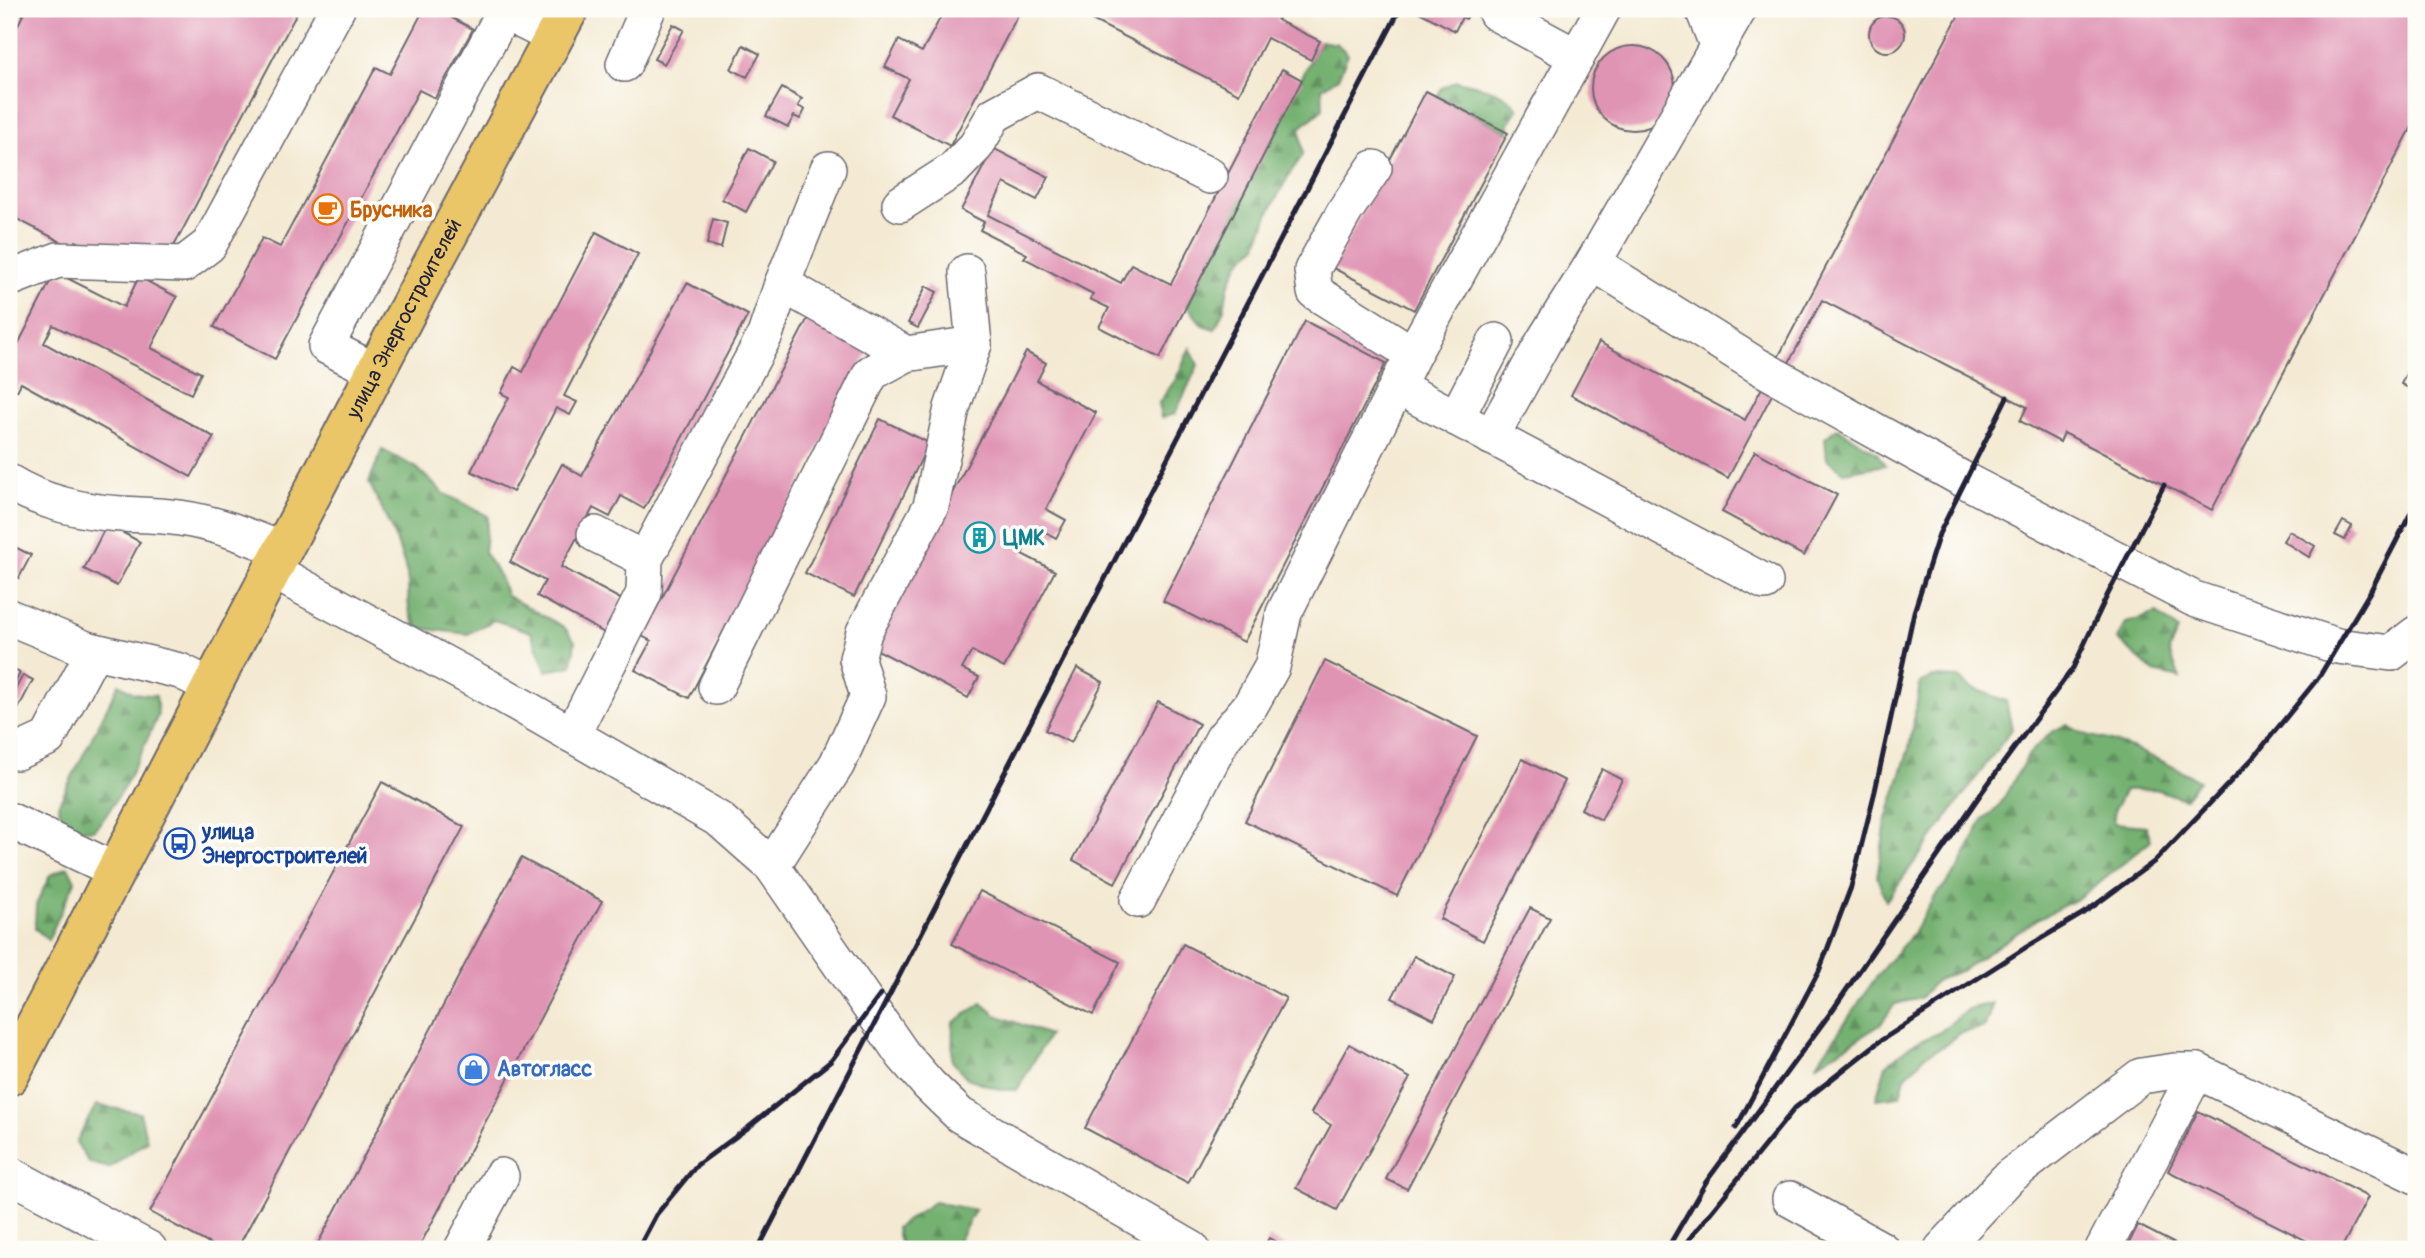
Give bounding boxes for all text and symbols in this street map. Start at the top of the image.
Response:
cafe icon: Брусника [310,193,344,227]
place label: Брусника [350,197,433,224]
street label: улица Энергостроителей [340,214,468,424]
building icon: ЦМК [963,521,997,555]
place label: ЦМК [1003,525,1045,552]
place label: улица Энергостроителей [201,819,367,870]
bus stop icon: улица Энергостроителей [162,827,196,861]
shop icon: Автогласс [457,1052,491,1086]
place label: Автогласс [497,1056,592,1083]

